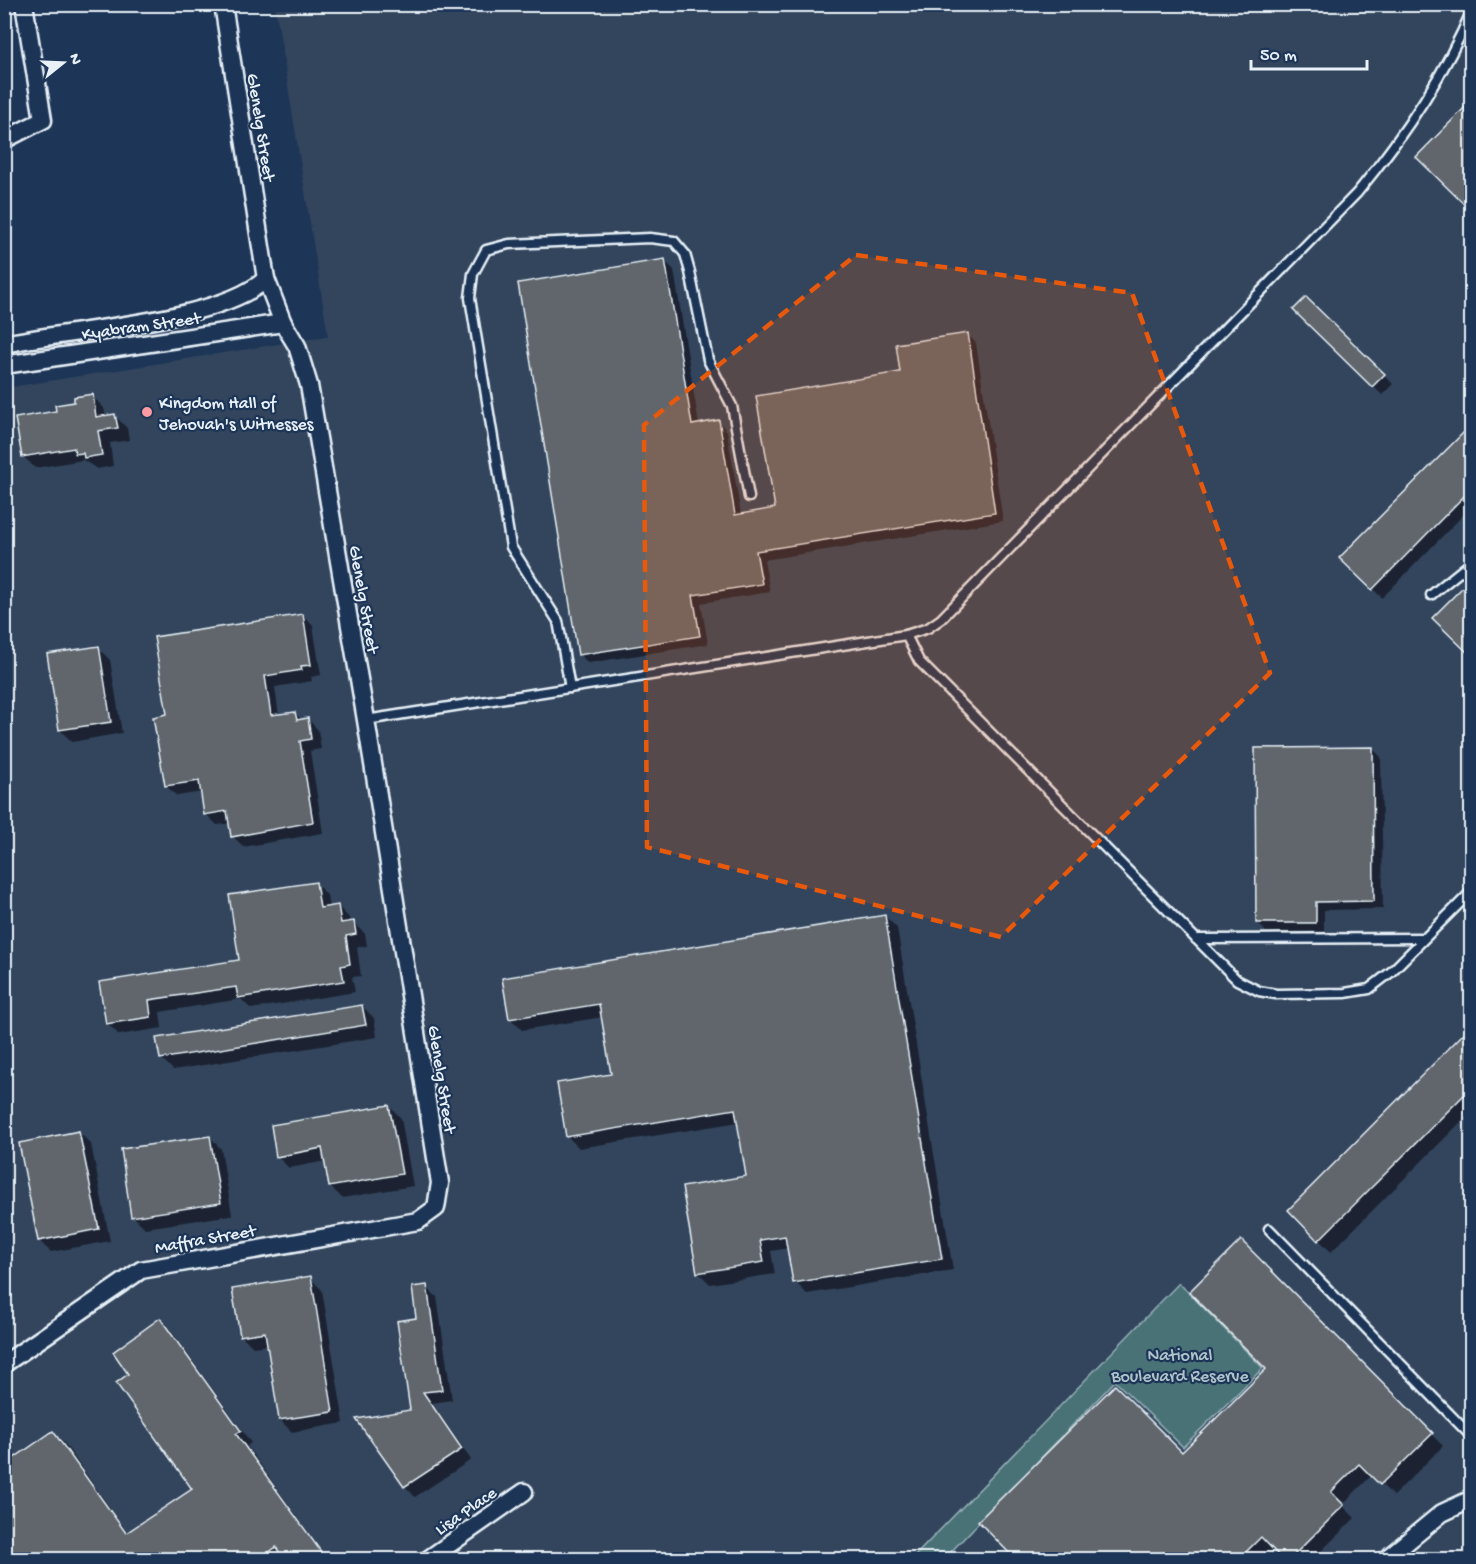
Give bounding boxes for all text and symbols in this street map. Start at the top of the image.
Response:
north arrow [33,33,93,93]
scale bar [1251,33,1366,71]
text: 50 m [1260,46,1297,67]
text: N [63,52,85,68]
street label: Glenelg Street [241,72,279,184]
street label: Kyabram Street [81,309,204,346]
place label: Kingdom Hall of Jehovah's Witnesses [159,394,315,436]
marker: Kingdom Hall of Jehovah's Witnesses [140,405,154,419]
street label: Glenelg Street [343,544,383,657]
street label: Glenelg Street [422,1024,460,1136]
street label: Maffra Street [153,1221,259,1260]
park label: National Boulevard Reserve [1110,1346,1250,1388]
street label: Lisa Place [431,1483,502,1541]

